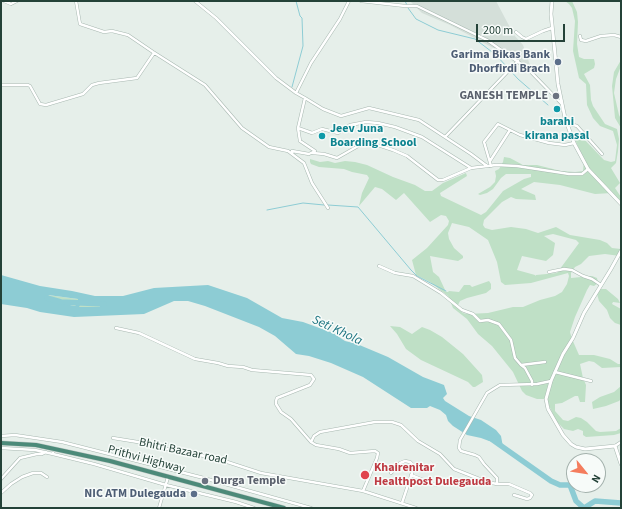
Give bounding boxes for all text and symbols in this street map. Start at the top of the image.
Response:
scale bar [478,16,567,42]
text: 200 m [483,22,513,39]
place label: Garima Bikas Bank Dhorfirdi Brach [451,48,550,76]
marker: Garima Bikas Bank Dhorfirdi Brach [553,57,563,67]
place label: GANESH TEMPLE [460,89,548,103]
marker: GANESH TEMPLE [551,91,561,101]
marker: barahi kirana pasal [552,104,562,114]
place label: barahi kirana pasal [525,115,589,143]
place label: Jeev Juna Boarding School [330,122,417,150]
marker: Jeev Juna Boarding School [317,131,327,141]
water label: Seti Khola [310,313,364,349]
street label: Bhitri Bazaar road [138,436,228,468]
street label: Prithvi Highway [106,443,186,477]
north arrow [566,453,606,493]
place label: Khairenitar Healthpost Dulegauda [374,461,491,489]
marker: Khairenitar Healthpost Dulegauda [359,469,371,481]
text: N [588,472,604,486]
place label: Durga Temple [213,474,286,488]
marker: Durga Temple [200,476,210,486]
place label: NIC ATM Dulegauda [84,487,186,501]
marker: NIC ATM Dulegauda [189,489,199,499]

